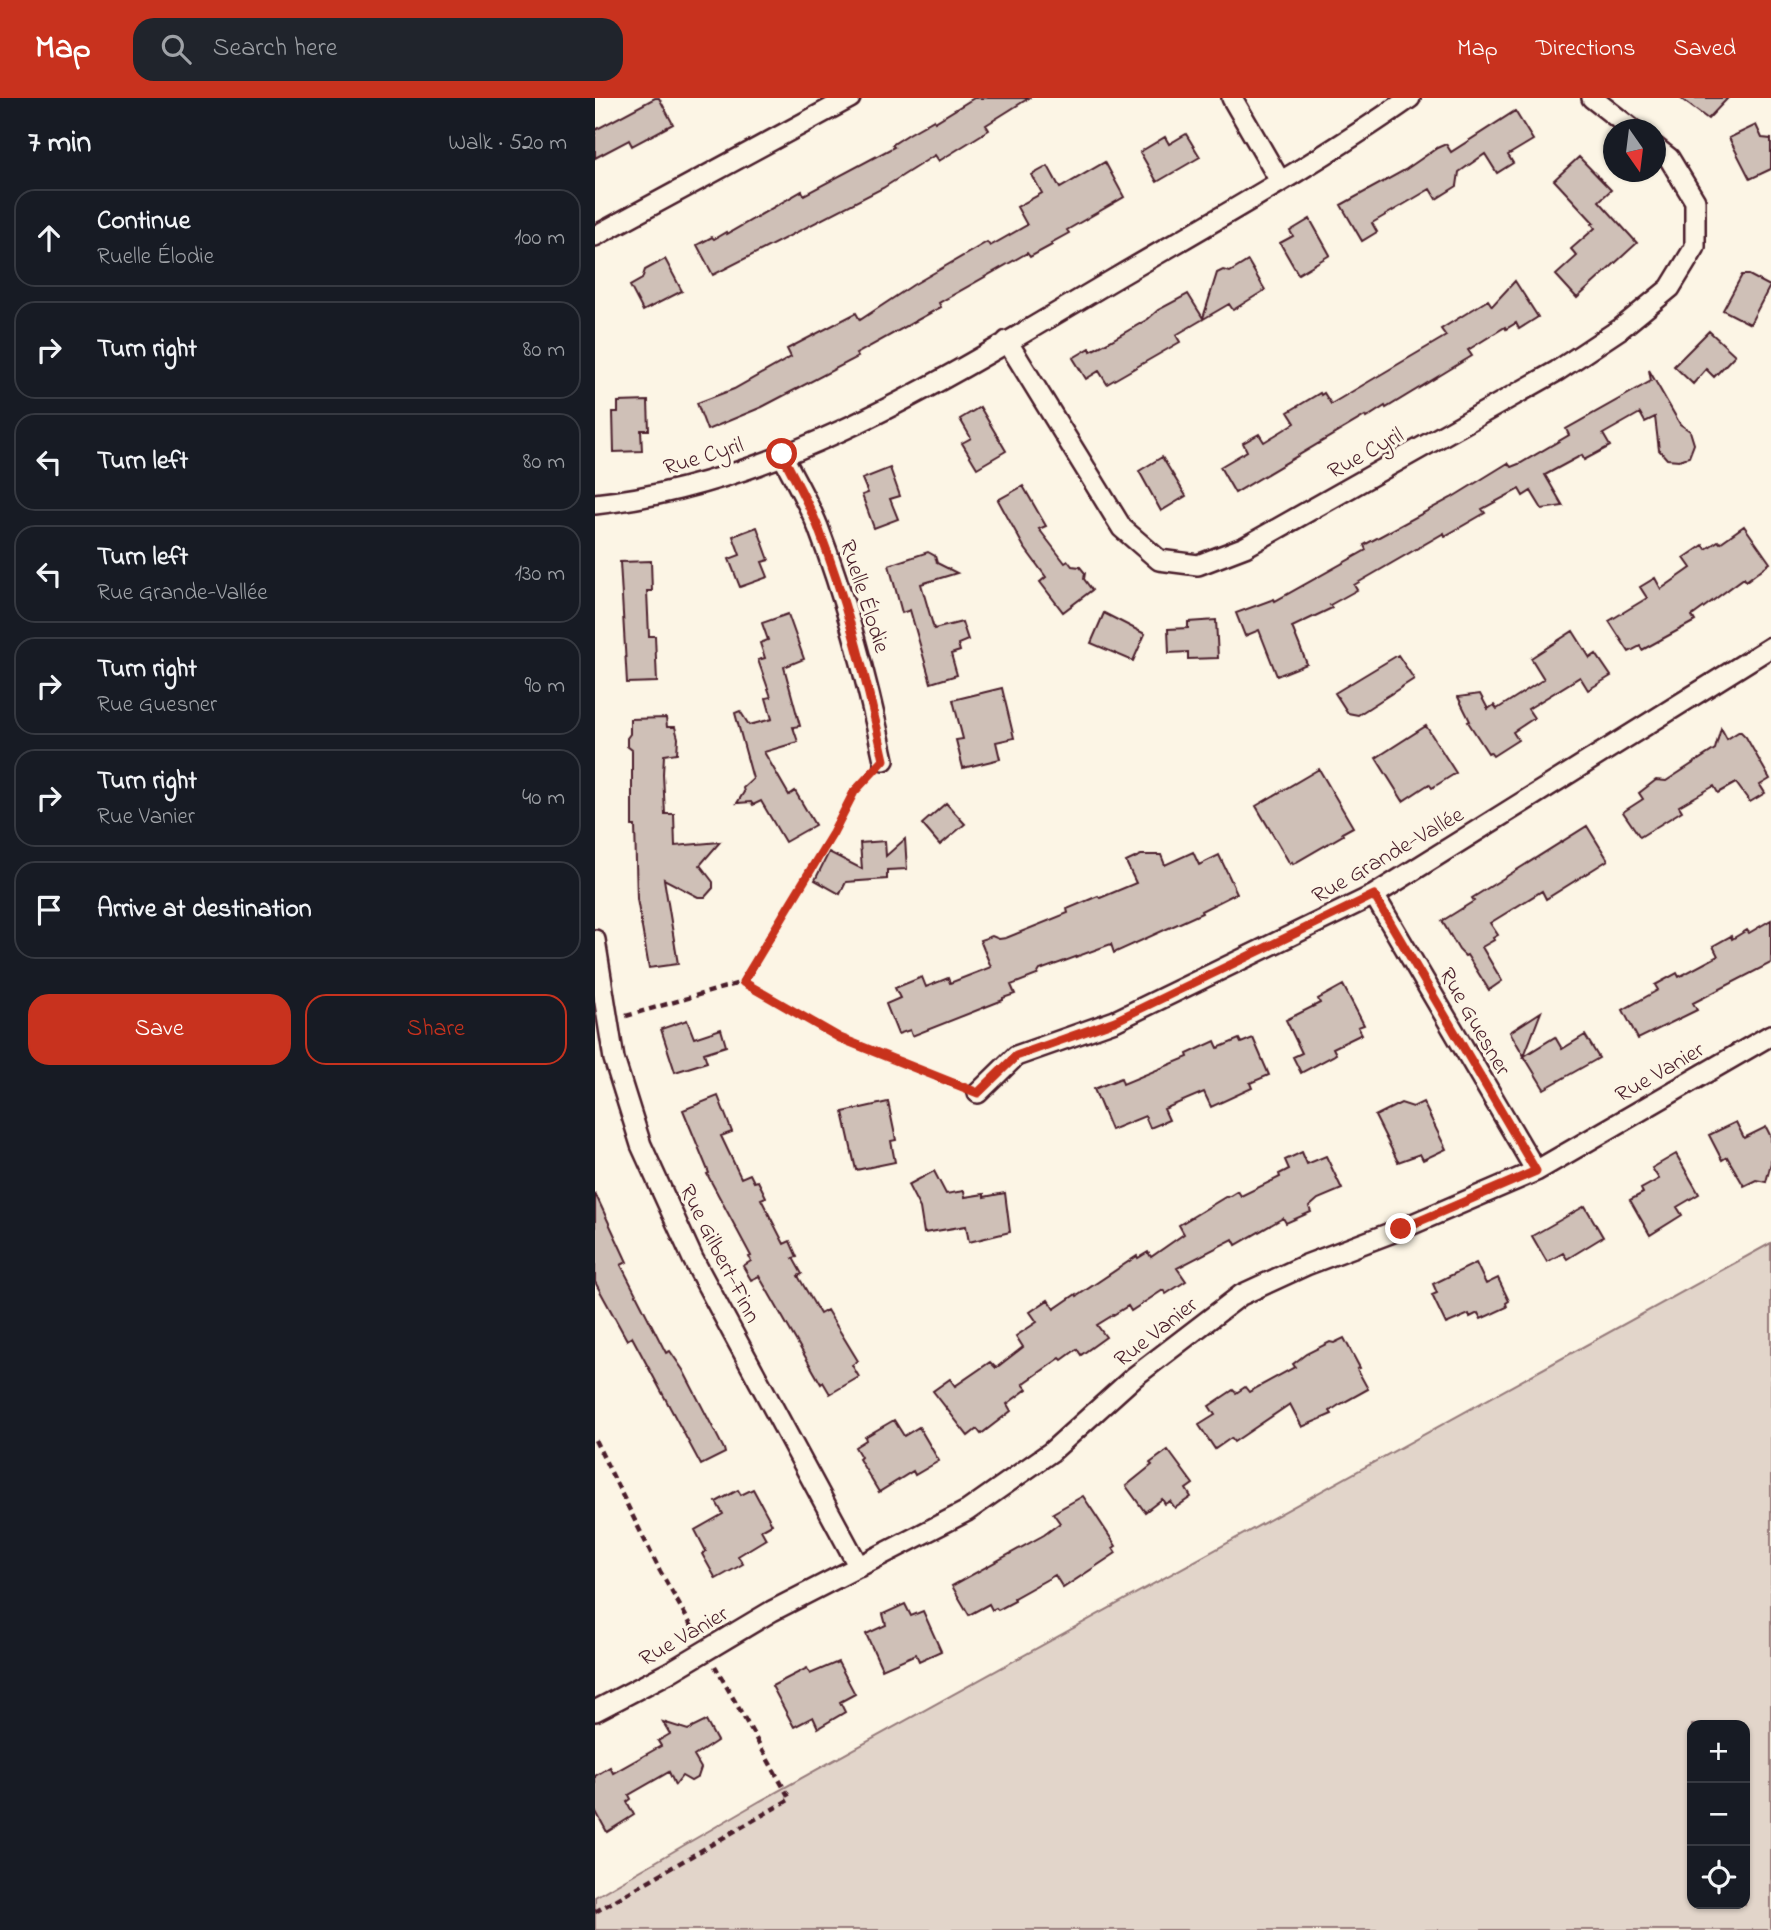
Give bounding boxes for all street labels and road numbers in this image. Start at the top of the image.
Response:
street label: Rue Cyril [1322,420,1411,490]
street label: Rue Cyril [659,430,749,487]
street label: Ruelle Élodie [830,536,898,658]
street label: Rue Grande-Vallée [1306,799,1471,913]
street label: Rue Guesner [1430,962,1519,1083]
street label: Rue Vanier [1610,1034,1712,1112]
street label: Rue Gilbert-Finn [670,1179,768,1329]
street label: Rue Vanier [1108,1289,1206,1376]
street label: Rue Vanier [634,1598,736,1676]

